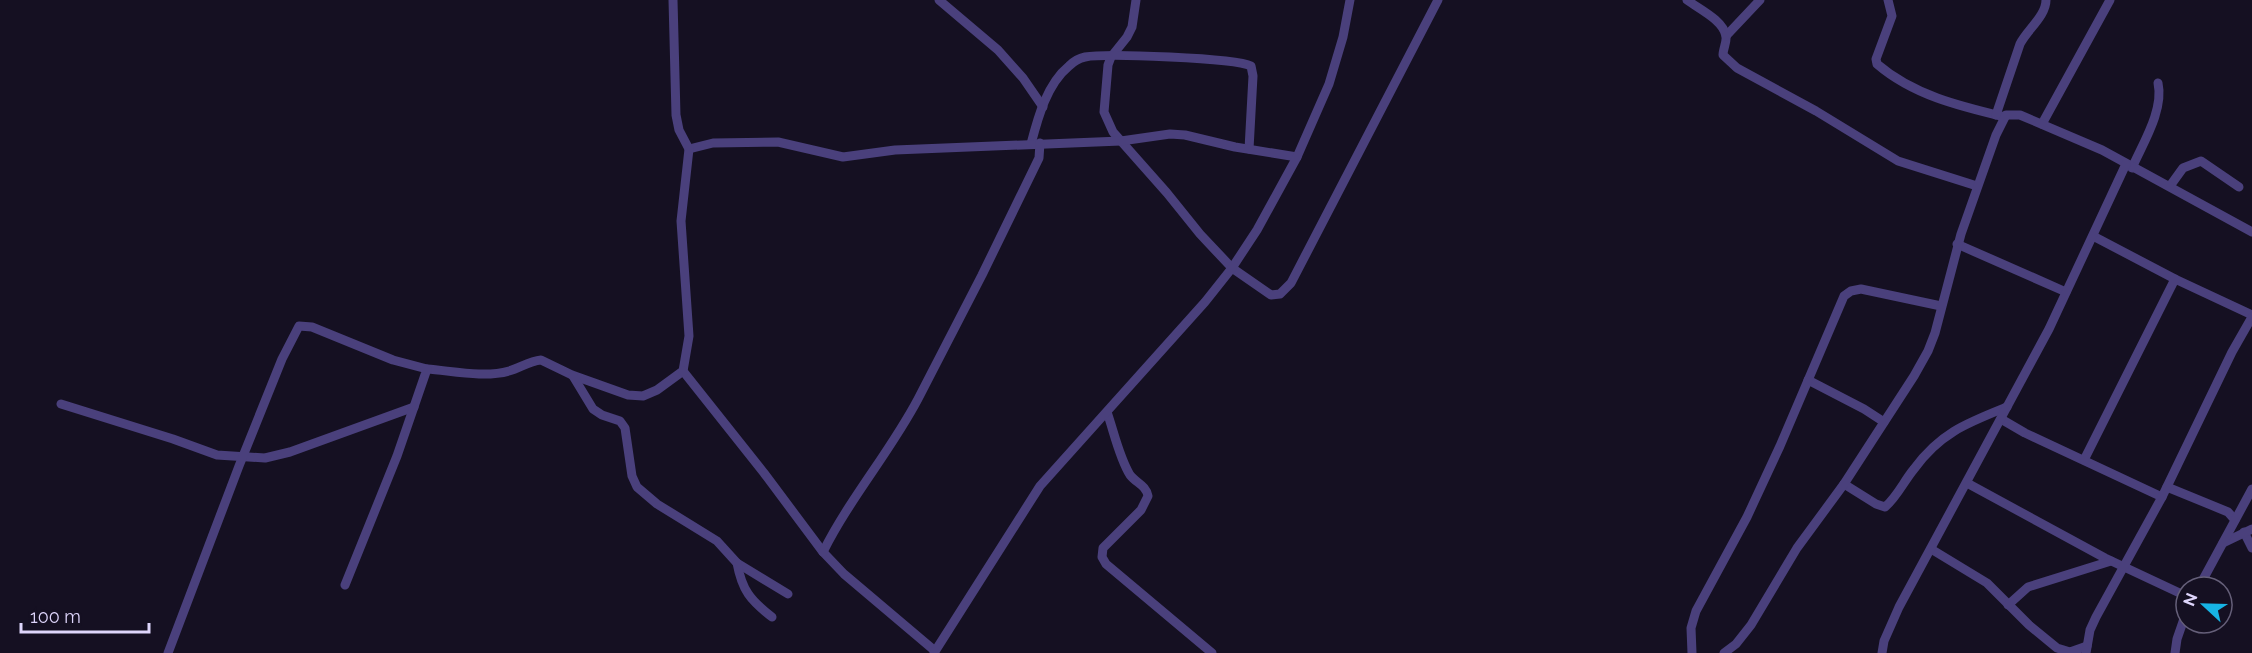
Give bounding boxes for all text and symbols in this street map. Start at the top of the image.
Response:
north arrow [2174,575,2234,635]
text: N [2179,590,2202,609]
scale bar [21,596,148,634]
text: 100 m [30,606,81,627]

